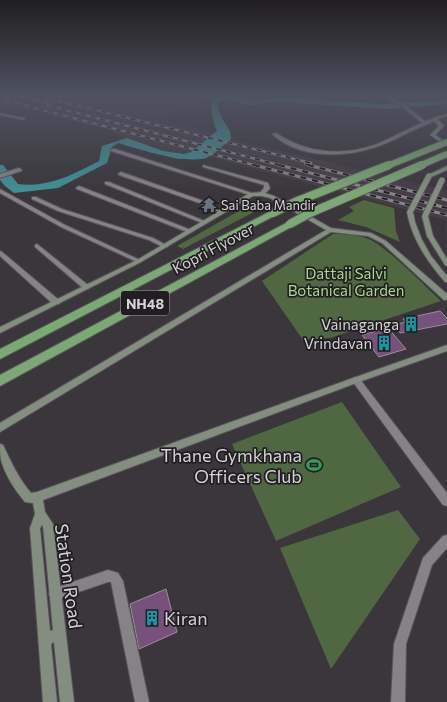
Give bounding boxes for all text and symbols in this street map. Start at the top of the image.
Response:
temple icon: Sai Baba Mandir [200,196,218,214]
place label: Sai Baba Mandir [221,197,316,213]
street label: Kopri Flyover [169,219,257,277]
park label: Dattaji Salvi Botanical Garden [288,264,404,299]
road number: NH48 [121,291,169,315]
place label: Vainaganga [321,315,399,333]
building icon: Vainaganga [402,315,420,333]
place label: Vrindavan [304,334,372,352]
building icon: Vrindavan [375,334,393,352]
place label: Thane Gymkhana Officers Club [160,444,302,487]
sports icon: Thane Gymkhana Officers Club [305,456,323,474]
street label: Station Road [51,522,87,630]
place label: Kiran [164,607,207,629]
building icon: Kiran [143,609,161,627]

